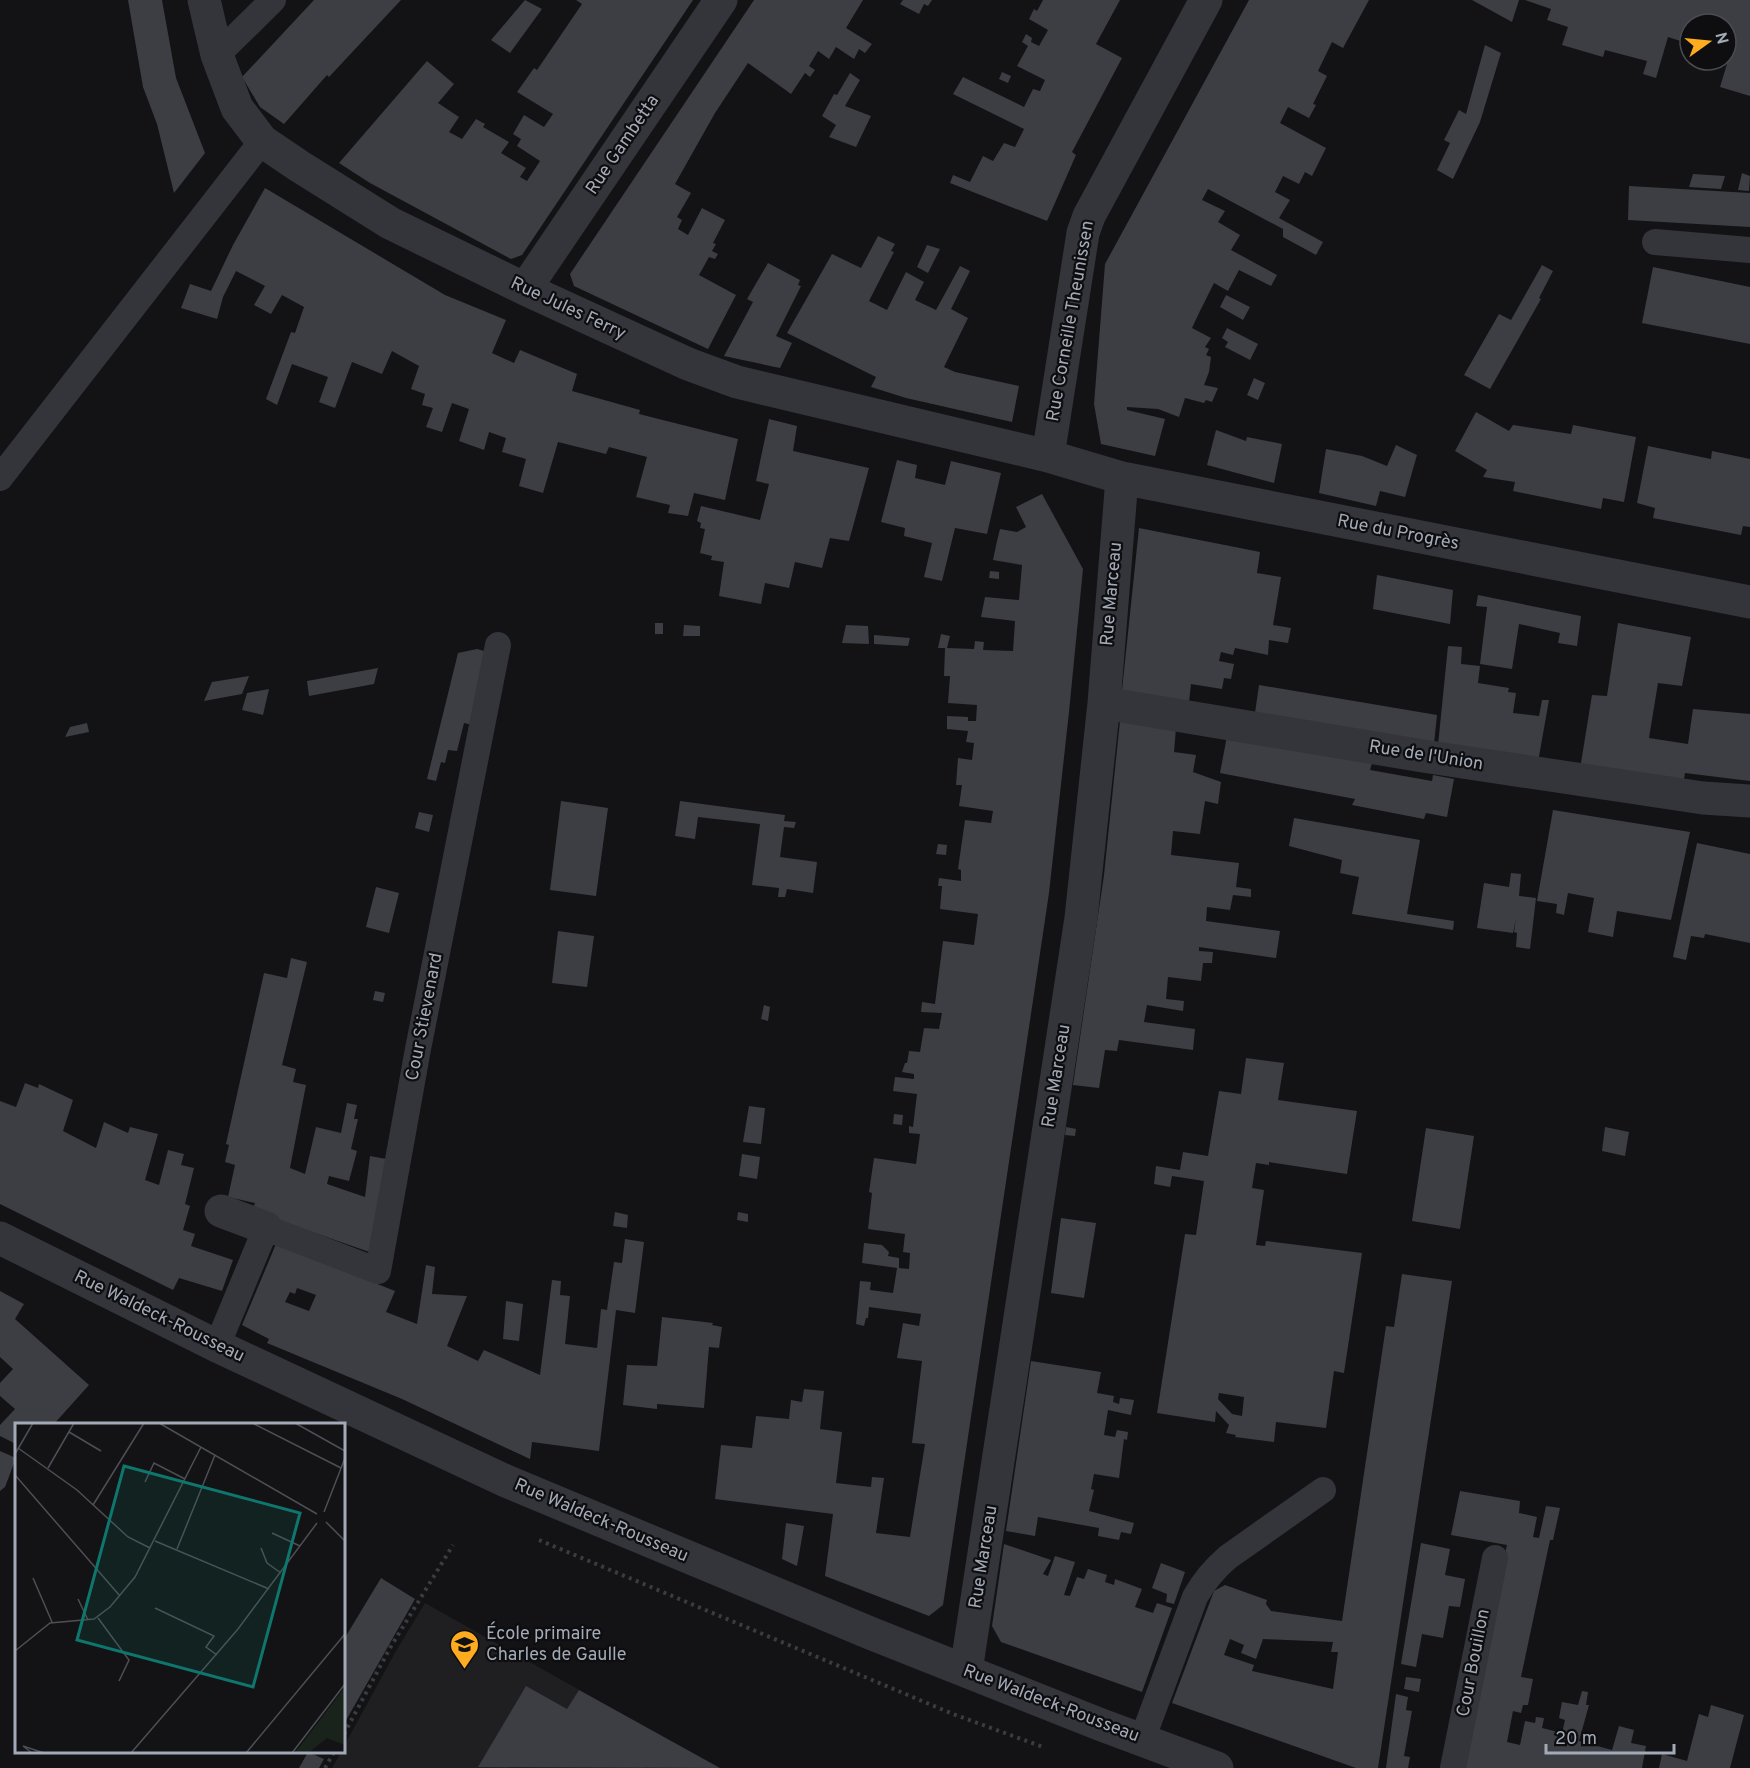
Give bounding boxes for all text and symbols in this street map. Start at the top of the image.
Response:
north arrow [1678,12,1738,72]
text: N [1709,30,1732,47]
street label: Rue Gambetta [581,91,665,199]
street label: Rue Corneille Theunissen [1042,219,1100,423]
street label: Rue Jules Ferry [507,272,629,346]
street label: Rue du Progrès [1335,510,1461,556]
street label: Rue Marceau [1096,541,1128,647]
street label: Rue de l'Union [1367,736,1485,776]
street label: Cour Stievenard [401,951,449,1083]
street label: Rue Marceau [1037,1023,1077,1129]
street label: Rue Waldeck-Rousseau [70,1266,248,1368]
inset map [15,1423,345,1753]
street label: Rue Waldeck-Rousseau [510,1474,692,1568]
street label: Rue Marceau [964,1504,1004,1610]
street label: Cour Bouillon [1452,1607,1496,1719]
place label: École primaire Charles de Gaulle [486,1621,627,1667]
school or university icon: École primaire Charles de Gaulle [449,1628,481,1670]
street label: Rue Waldeck-Rousseau [960,1660,1142,1748]
scale bar [1546,1717,1674,1755]
text: 20 m [1555,1728,1597,1751]

